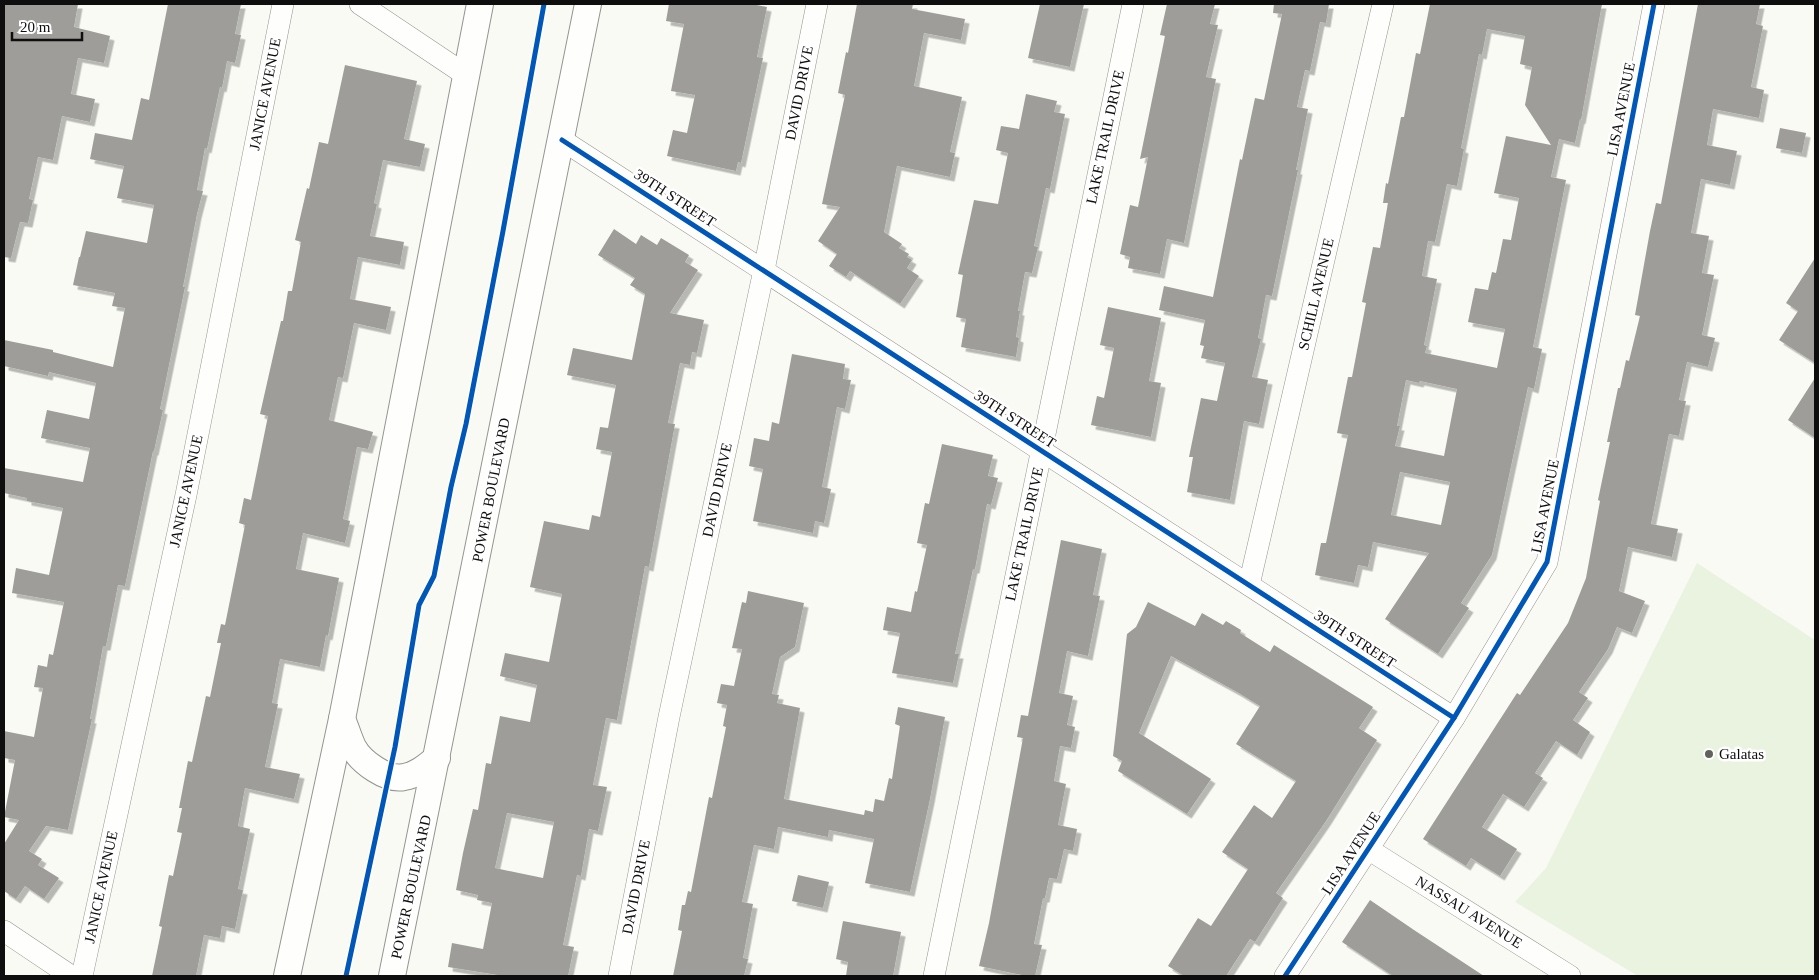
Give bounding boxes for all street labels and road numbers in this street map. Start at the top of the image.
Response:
street label: JANICE AVENUE [246,36,284,152]
street label: DAVID DRIVE [782,44,816,142]
street label: LISA AVENUE [1604,61,1638,157]
street label: LAKE TRAIL DRIVE [1083,69,1127,205]
street label: 39TH STREET [631,166,719,230]
street label: SCHILL AVENUE [1295,236,1337,352]
street label: 39TH STREET [971,387,1059,451]
street label: POWER BOULEVARD [469,416,513,564]
street label: JANICE AVENUE [166,433,206,549]
street label: DAVID DRIVE [699,441,735,539]
street label: LISA AVENUE [1528,458,1562,554]
street label: LAKE TRAIL DRIVE [1002,466,1046,602]
street label: 39TH STREET [1311,607,1399,671]
street label: LISA AVENUE [1318,809,1384,897]
street label: POWER BOULEVARD [388,813,434,960]
street label: JANICE AVENUE [81,829,121,945]
street label: DAVID DRIVE [619,838,653,936]
street label: NASSAU AVENUE [1413,873,1525,951]

